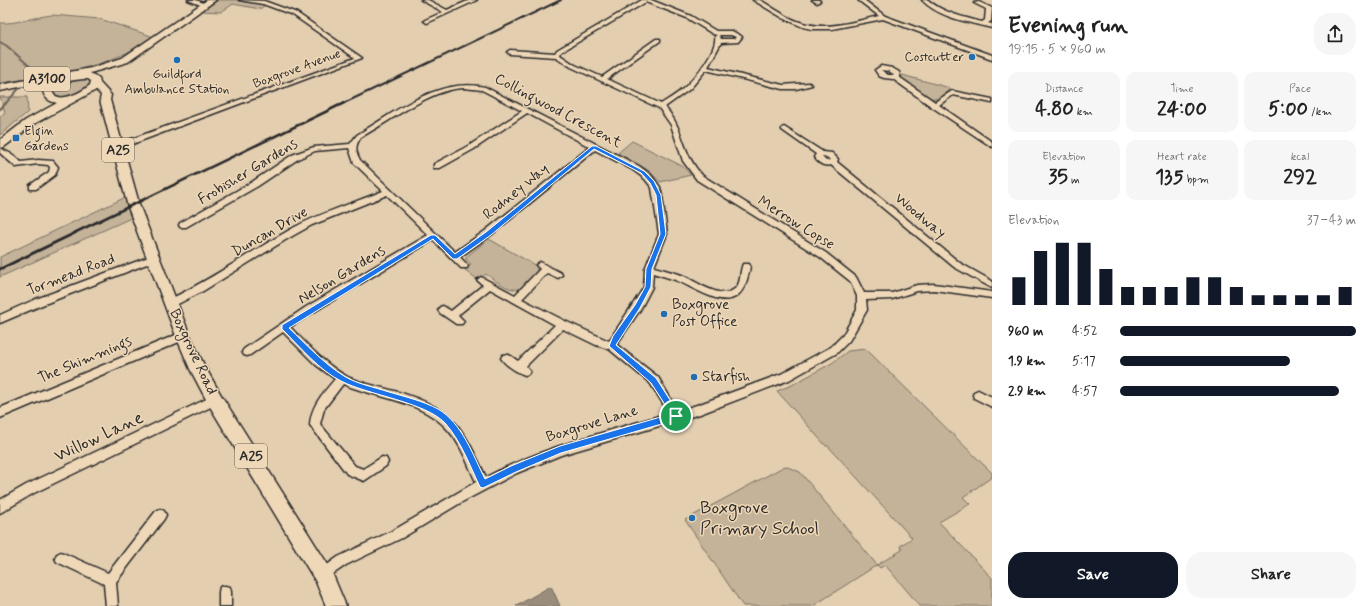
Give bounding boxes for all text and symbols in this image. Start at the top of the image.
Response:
text: Evening run [1008,12,1128,40]
button: share [1314,13,1356,55]
text: 19:15 · 5 × 960 m [1008,41,1106,58]
street label: Boxgrove Avenue [251,45,344,94]
place label: Costcutter [905,49,965,66]
marker: Costcutter [967,52,977,62]
marker: Guildford Ambulance Station [172,55,182,65]
place label: Guildford Ambulance Station [125,66,229,98]
road number: A3100 [24,67,70,91]
street label: Collingwood Crescent [490,69,625,154]
text: Distance [1045,82,1083,96]
text: Time [1170,82,1194,96]
text: Pace [1289,82,1311,96]
text: 4.80 [1035,96,1074,123]
text: 24:00 [1157,96,1207,123]
text: 5:00 [1268,96,1308,123]
text: km [1074,105,1093,119]
text: /km [1308,105,1332,119]
place label: Elgin Gardens [24,123,69,155]
marker: Elgin Gardens [11,133,21,143]
street label: Frobisher Gardens [194,134,302,210]
road number: A25 [102,138,134,162]
text: Elevation [1042,150,1086,164]
text: Heart rate [1157,150,1207,164]
text: kcal [1291,150,1309,164]
street label: Rodney Way [479,159,553,225]
text: 35 [1048,164,1068,191]
text: 135 [1155,164,1184,191]
text: 292 [1283,164,1317,191]
text: m [1068,173,1080,187]
text: bpm [1184,173,1209,187]
street label: Woodway [890,189,950,243]
street label: Merrow Copse [754,191,839,255]
street label: Duncan Drive [228,202,312,262]
text: Elevation [1008,212,1059,229]
text: 37–43 m [1307,212,1356,229]
street label: Nelson Gardens [294,241,390,309]
street label: Tormead Road [24,249,118,301]
place label: Boxgrove Post Office [672,295,737,332]
street label: Boxgrove Road [163,306,222,399]
marker: Boxgrove Post Office [659,309,669,319]
text: 960 m [1008,323,1043,340]
text: 4:52 [1072,323,1098,340]
street label: The Shimmings [35,331,136,390]
text: 1.9 km [1008,353,1045,370]
text: 5:17 [1072,353,1096,370]
place label: Starfish [702,367,750,387]
marker: Starfish [689,372,699,382]
text: 2.9 km [1008,383,1046,400]
text: 4:57 [1072,383,1097,400]
pin [659,399,693,433]
street label: Boxgrove Lane [544,401,641,448]
icon: arrive [665,405,687,427]
street label: Willow Lane [50,406,148,468]
road number: A25 [235,444,267,468]
place label: Boxgrove Primary School [700,496,819,541]
marker: Boxgrove Primary School [687,513,697,523]
button: Save [1008,552,1178,598]
button: Share [1186,552,1356,598]

